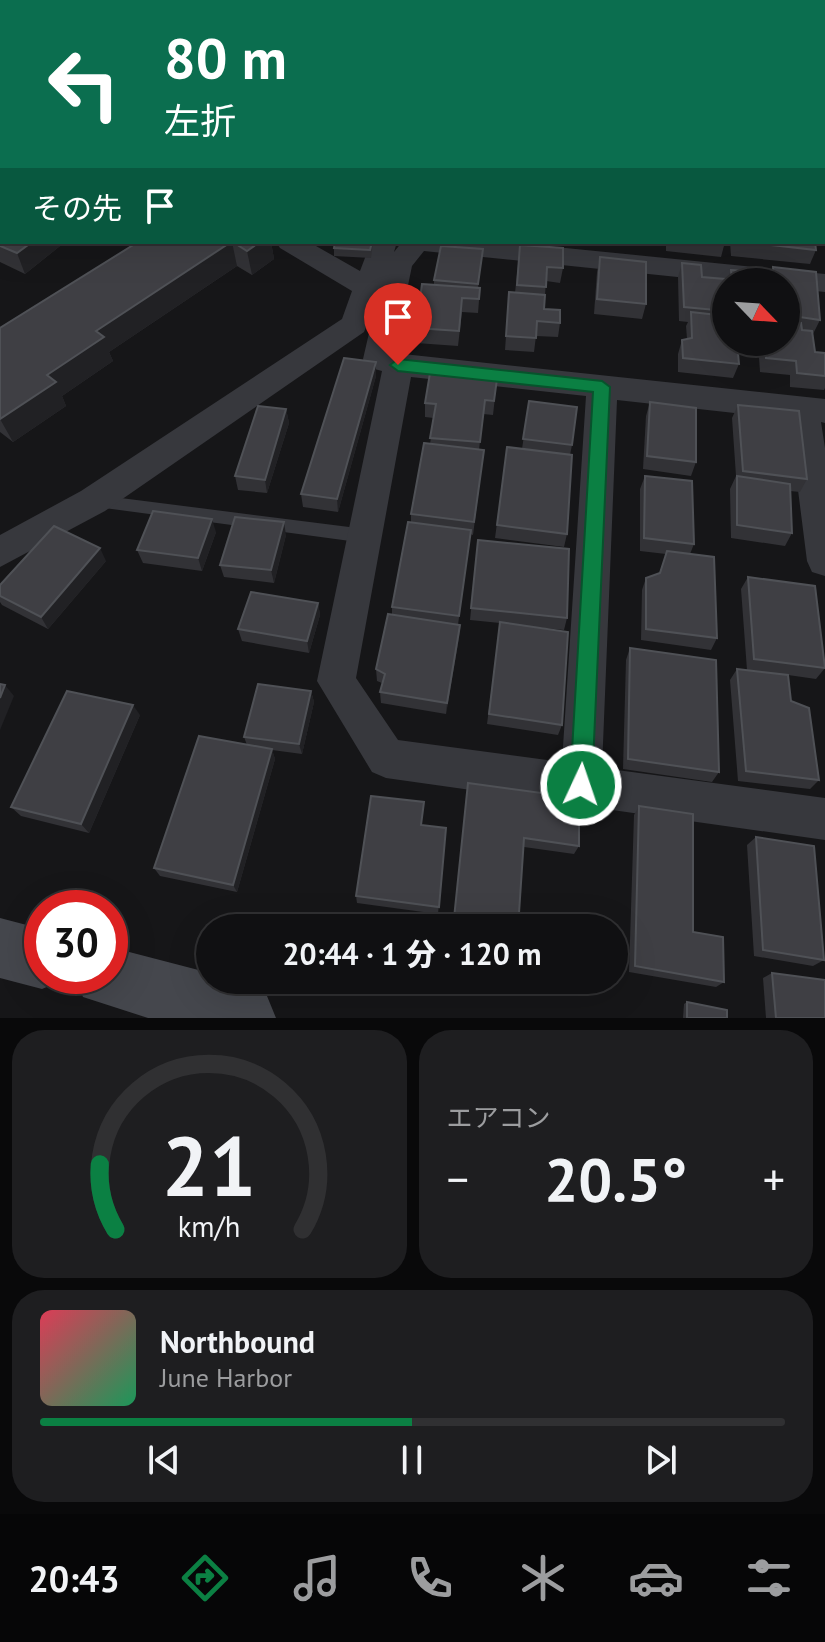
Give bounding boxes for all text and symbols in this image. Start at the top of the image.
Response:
text: 80 m [164,22,287,94]
icon: left [32,32,136,136]
text: 左折 [164,97,236,144]
icon: arrive [138,184,182,228]
text: その先 [32,188,122,227]
north arrow [712,268,800,356]
map controls [712,268,800,356]
pin [364,283,432,365]
icon: arrive [376,295,420,339]
position arrow [539,743,623,827]
speed limit sign: 30 [24,890,128,994]
text: 20:44 · 1 分 · 120 m [282,934,542,973]
text: エアコン [447,1101,551,1134]
text: 21 [162,1111,256,1219]
text: 20.5° [544,1140,687,1218]
text: − [447,1150,469,1207]
text: + [763,1150,785,1207]
text: km/h [178,1208,241,1245]
text: Northbound [160,1322,315,1361]
text: June Harbor [160,1361,292,1394]
icon: previous [142,1438,186,1482]
icon: pause [390,1438,434,1482]
icon: next [639,1438,683,1482]
icon: directions [177,1550,233,1606]
icon: music [289,1550,345,1606]
icon: phone [402,1550,458,1606]
icon: climate [515,1550,571,1606]
icon: car [628,1550,684,1606]
icon: filters [741,1550,797,1606]
text: 20:43 [28,1555,120,1602]

